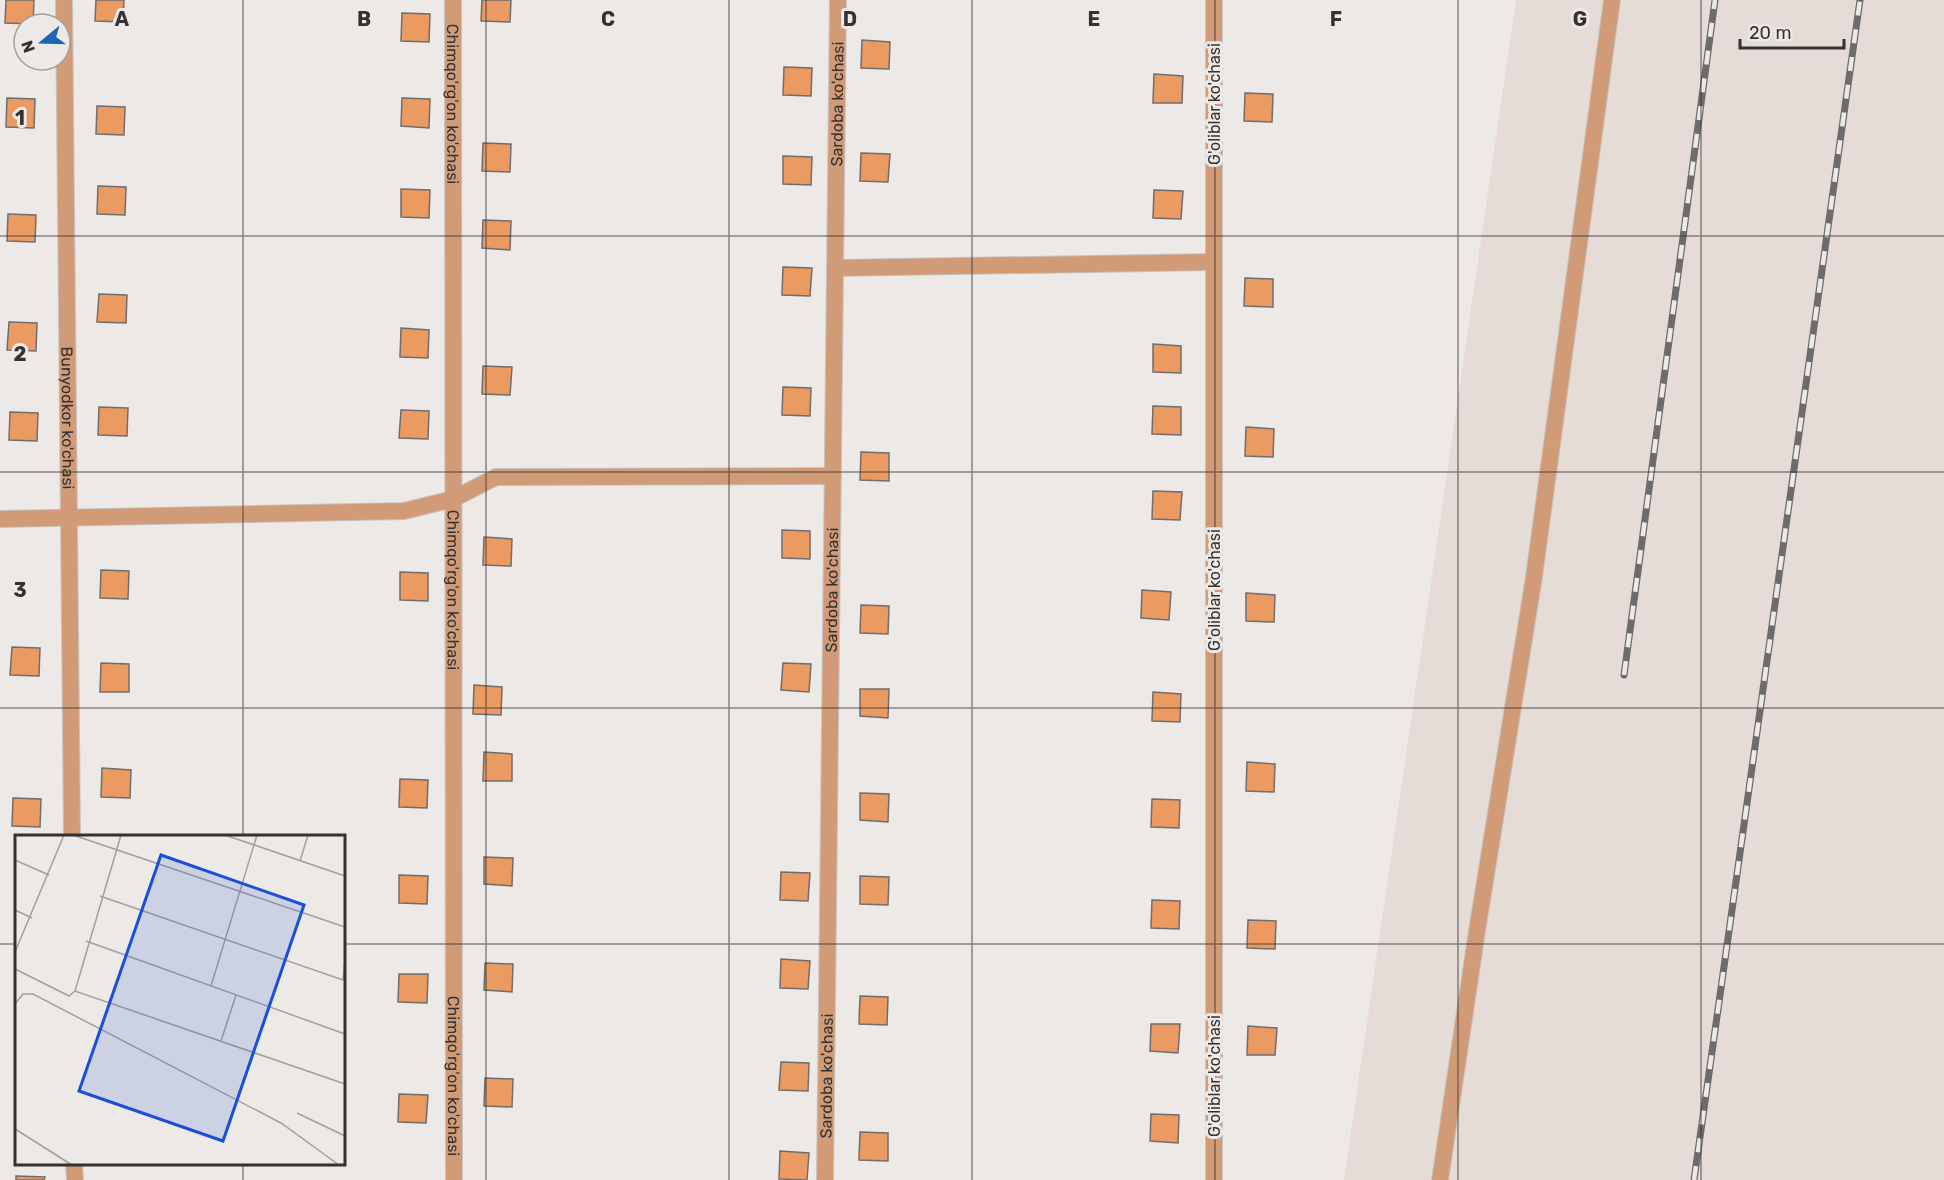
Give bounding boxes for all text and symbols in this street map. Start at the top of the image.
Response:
text: A [115,7,130,31]
text: B [357,7,371,31]
text: C [601,7,615,31]
text: D [843,7,857,31]
text: E [1088,7,1100,31]
text: F [1330,7,1342,31]
text: G [1573,7,1587,31]
north arrow [12,12,72,72]
scale bar [1740,12,1844,50]
text: 20 m [1749,22,1791,44]
street label: Chimqo'rg'on ko'chasi [444,24,463,184]
text: N [17,38,39,55]
street label: Sardoba ko'chasi [827,42,847,167]
street label: G'oliblar ko'chasi [1205,43,1224,165]
text: 1 [15,106,25,130]
text: 2 [14,342,27,366]
street label: Bunyodkor ko'chasi [58,346,78,489]
street label: Chimqo'rg'on ko'chasi [444,510,463,670]
street label: Sardoba ko'chasi [821,528,842,653]
street label: G'oliblar ko'chasi [1205,529,1224,651]
text: 3 [13,578,27,602]
inset map [15,835,345,1165]
street label: Chimqo'rg'on ko'chasi [444,996,463,1156]
street label: Sardoba ko'chasi [816,1013,836,1139]
street label: G'oliblar ko'chasi [1205,1015,1224,1137]

